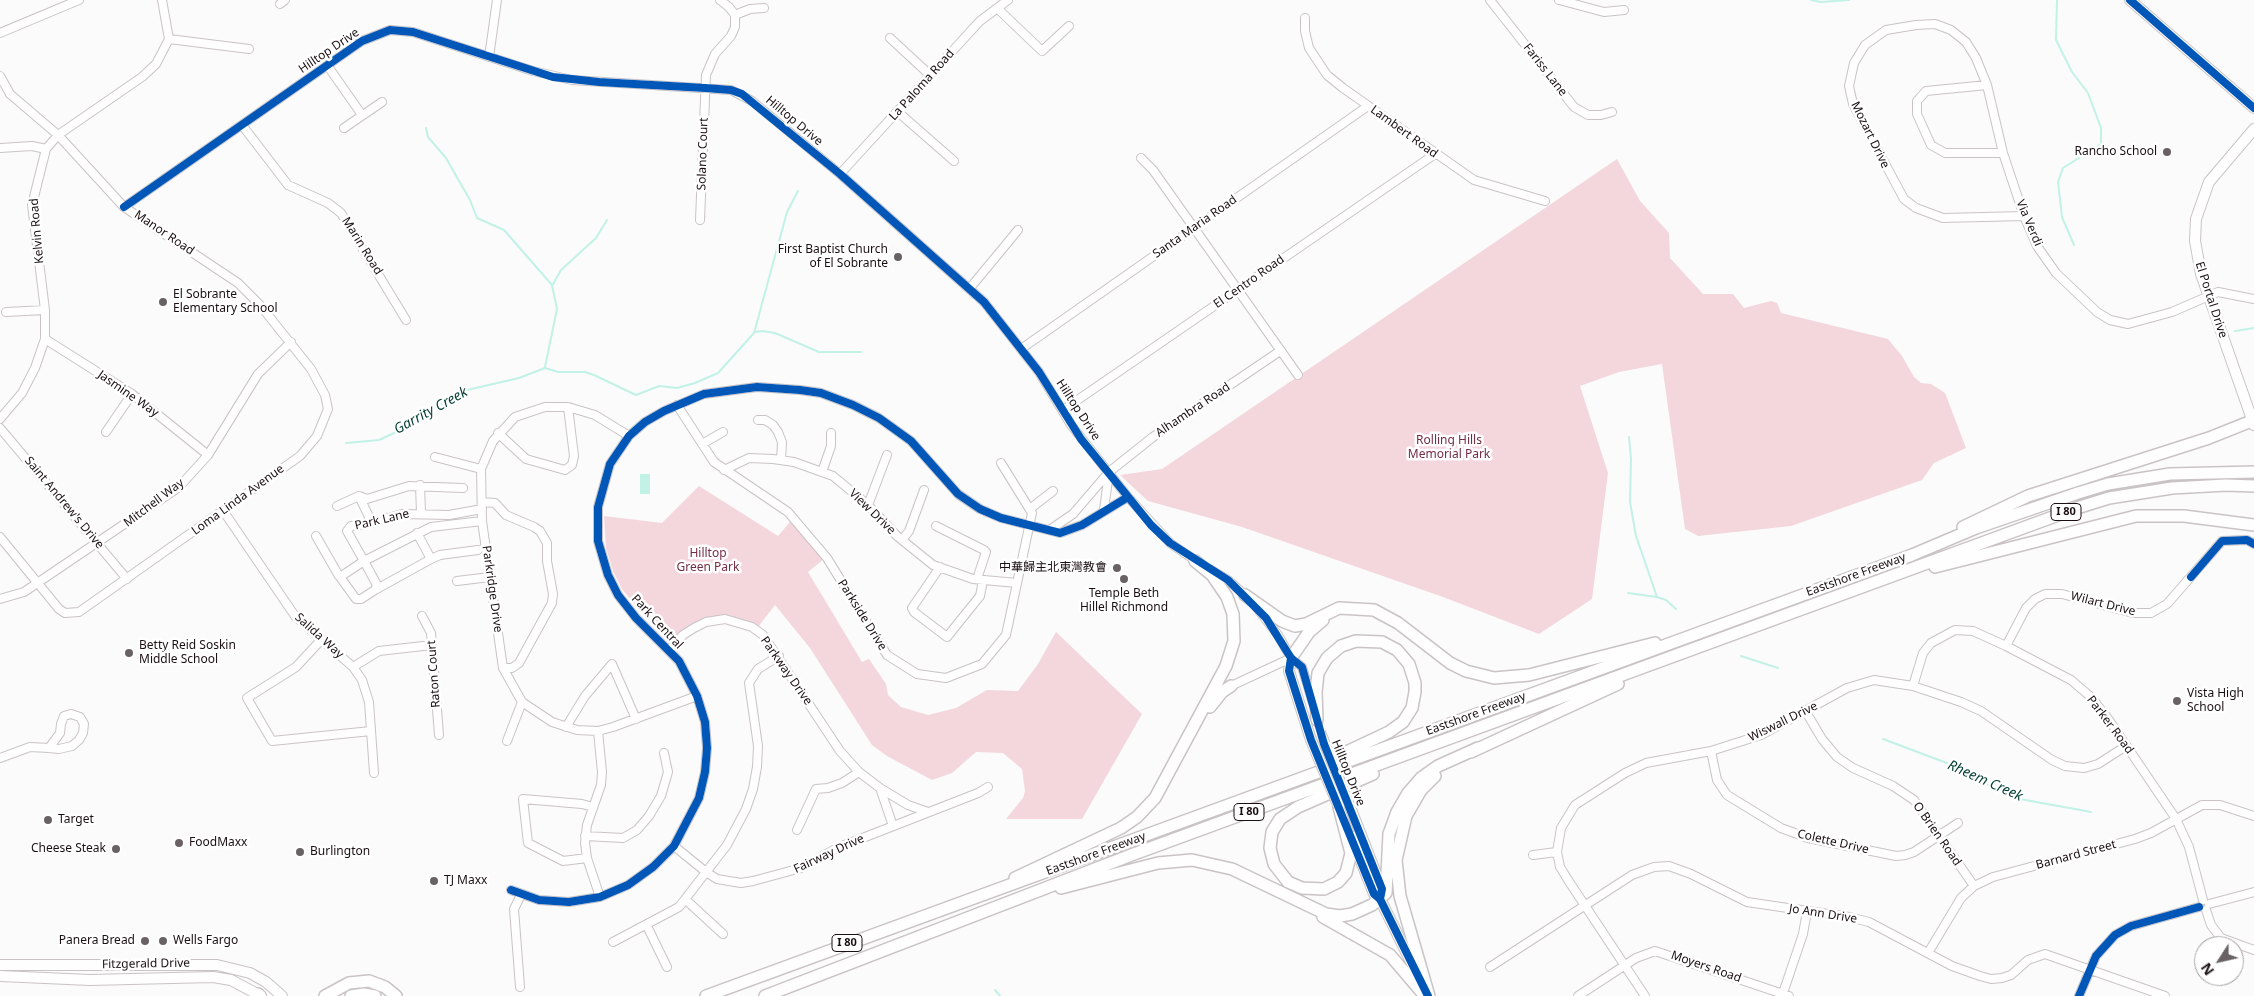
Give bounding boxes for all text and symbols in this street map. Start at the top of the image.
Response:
street label: Hilltop Drive [296,25,362,77]
street label: Fariss Lane [1520,41,1570,99]
street label: La Paloma Road [886,47,958,123]
street label: Hilltop Drive [763,93,825,149]
street label: Mozart Drive [1848,99,1892,171]
street label: Lambert Road [1368,103,1440,161]
street label: Solano Court [695,117,711,191]
place label: Rancho School [2074,145,2157,159]
marker: Rancho School [2161,146,2173,158]
street label: Santa Maria Road [1150,193,1240,261]
street label: Kelvin Road [27,198,47,264]
street label: Via Verdi [2013,198,2045,248]
street label: Manor Road [131,208,197,258]
street label: Marin Road [339,215,385,277]
place label: First Baptist Church of El Sobrante [778,243,888,271]
marker: First Baptist Church of El Sobrante [892,251,904,263]
street label: El Centro Road [1211,252,1287,312]
street label: El Portal Drive [2192,260,2230,340]
place label: El Sobrante Elementary School [173,288,278,316]
marker: El Sobrante Elementary School [157,296,169,308]
street label: Jasmine Way [95,368,161,420]
street label: Hilltop Drive [1053,377,1103,443]
street label: Alhambra Road [1153,380,1233,440]
water label: Garrity Creek [391,384,471,438]
park label: Rolling Hills Memorial Park [1408,434,1490,462]
street label: Saint Andrew's Drive [21,454,107,552]
street label: Loma Linda Avenue [189,462,287,538]
street label: Mitchell Way [121,476,187,530]
street label: View Drive [846,486,898,538]
road number: I 80 [2051,504,2081,520]
street label: Park Lane [353,507,411,533]
street label: Parkridge Drive [479,545,505,633]
park label: Hilltop Green Park [677,547,739,575]
street label: Eastshore Freeway [1804,550,1908,600]
place label: 中華歸主北東灣教會 [999,561,1107,575]
marker: 中華歸主北東灣教會 [1111,562,1123,574]
marker: Temple Beth Hillel Richmond [1118,573,1130,585]
street label: Parkside Drive [834,577,890,653]
place label: Temple Beth Hillel Richmond [1080,587,1168,615]
street label: Wilart Drive [2069,589,2137,619]
street label: Park Central [628,592,686,652]
street label: Salida Way [292,610,346,662]
street label: Parkway Drive [757,634,815,708]
place label: Betty Reid Soskin Middle School [139,639,236,667]
street label: Raton Court [424,640,444,708]
marker: Betty Reid Soskin Middle School [123,647,135,659]
place label: Vista High School [2187,687,2244,715]
street label: Eastshore Freeway [1424,689,1528,739]
street label: Parker Road [2083,693,2137,757]
marker: Vista High School [2171,695,2183,707]
street label: Wiswall Drive [1746,699,1820,745]
street label: Hilltop Drive [1328,738,1368,808]
water label: Rheem Creek [1945,757,2025,805]
street label: O Brien Road [1910,799,1964,869]
road number: I 80 [1234,804,1264,820]
place label: Target [58,813,94,827]
marker: Target [42,814,54,826]
street label: Colette Drive [1796,827,1870,857]
street label: Eastshore Freeway [1044,829,1148,879]
street label: Fairway Drive [791,831,867,877]
place label: FoodMaxx [189,836,247,850]
marker: FoodMaxx [173,837,185,849]
street label: Barnard Street [2034,837,2118,873]
place label: Cheese Steak [31,842,106,856]
marker: Cheese Steak [110,843,122,855]
place label: Burlington [310,845,370,859]
marker: Burlington [294,846,306,858]
place label: TJ Maxx [444,874,487,888]
marker: TJ Maxx [428,875,440,887]
street label: Jo Ann Drive [1788,901,1858,927]
place label: Panera Bread [59,934,135,948]
place label: Wells Fargo [173,934,238,948]
road number: I 80 [832,934,862,951]
marker: Panera Bread [139,935,151,947]
marker: Wells Fargo [157,935,169,947]
north arrow [2194,936,2244,986]
street label: Moyers Road [1669,948,1743,986]
street label: Fitzgerald Drive [102,956,190,972]
text: N [2196,959,2218,979]

